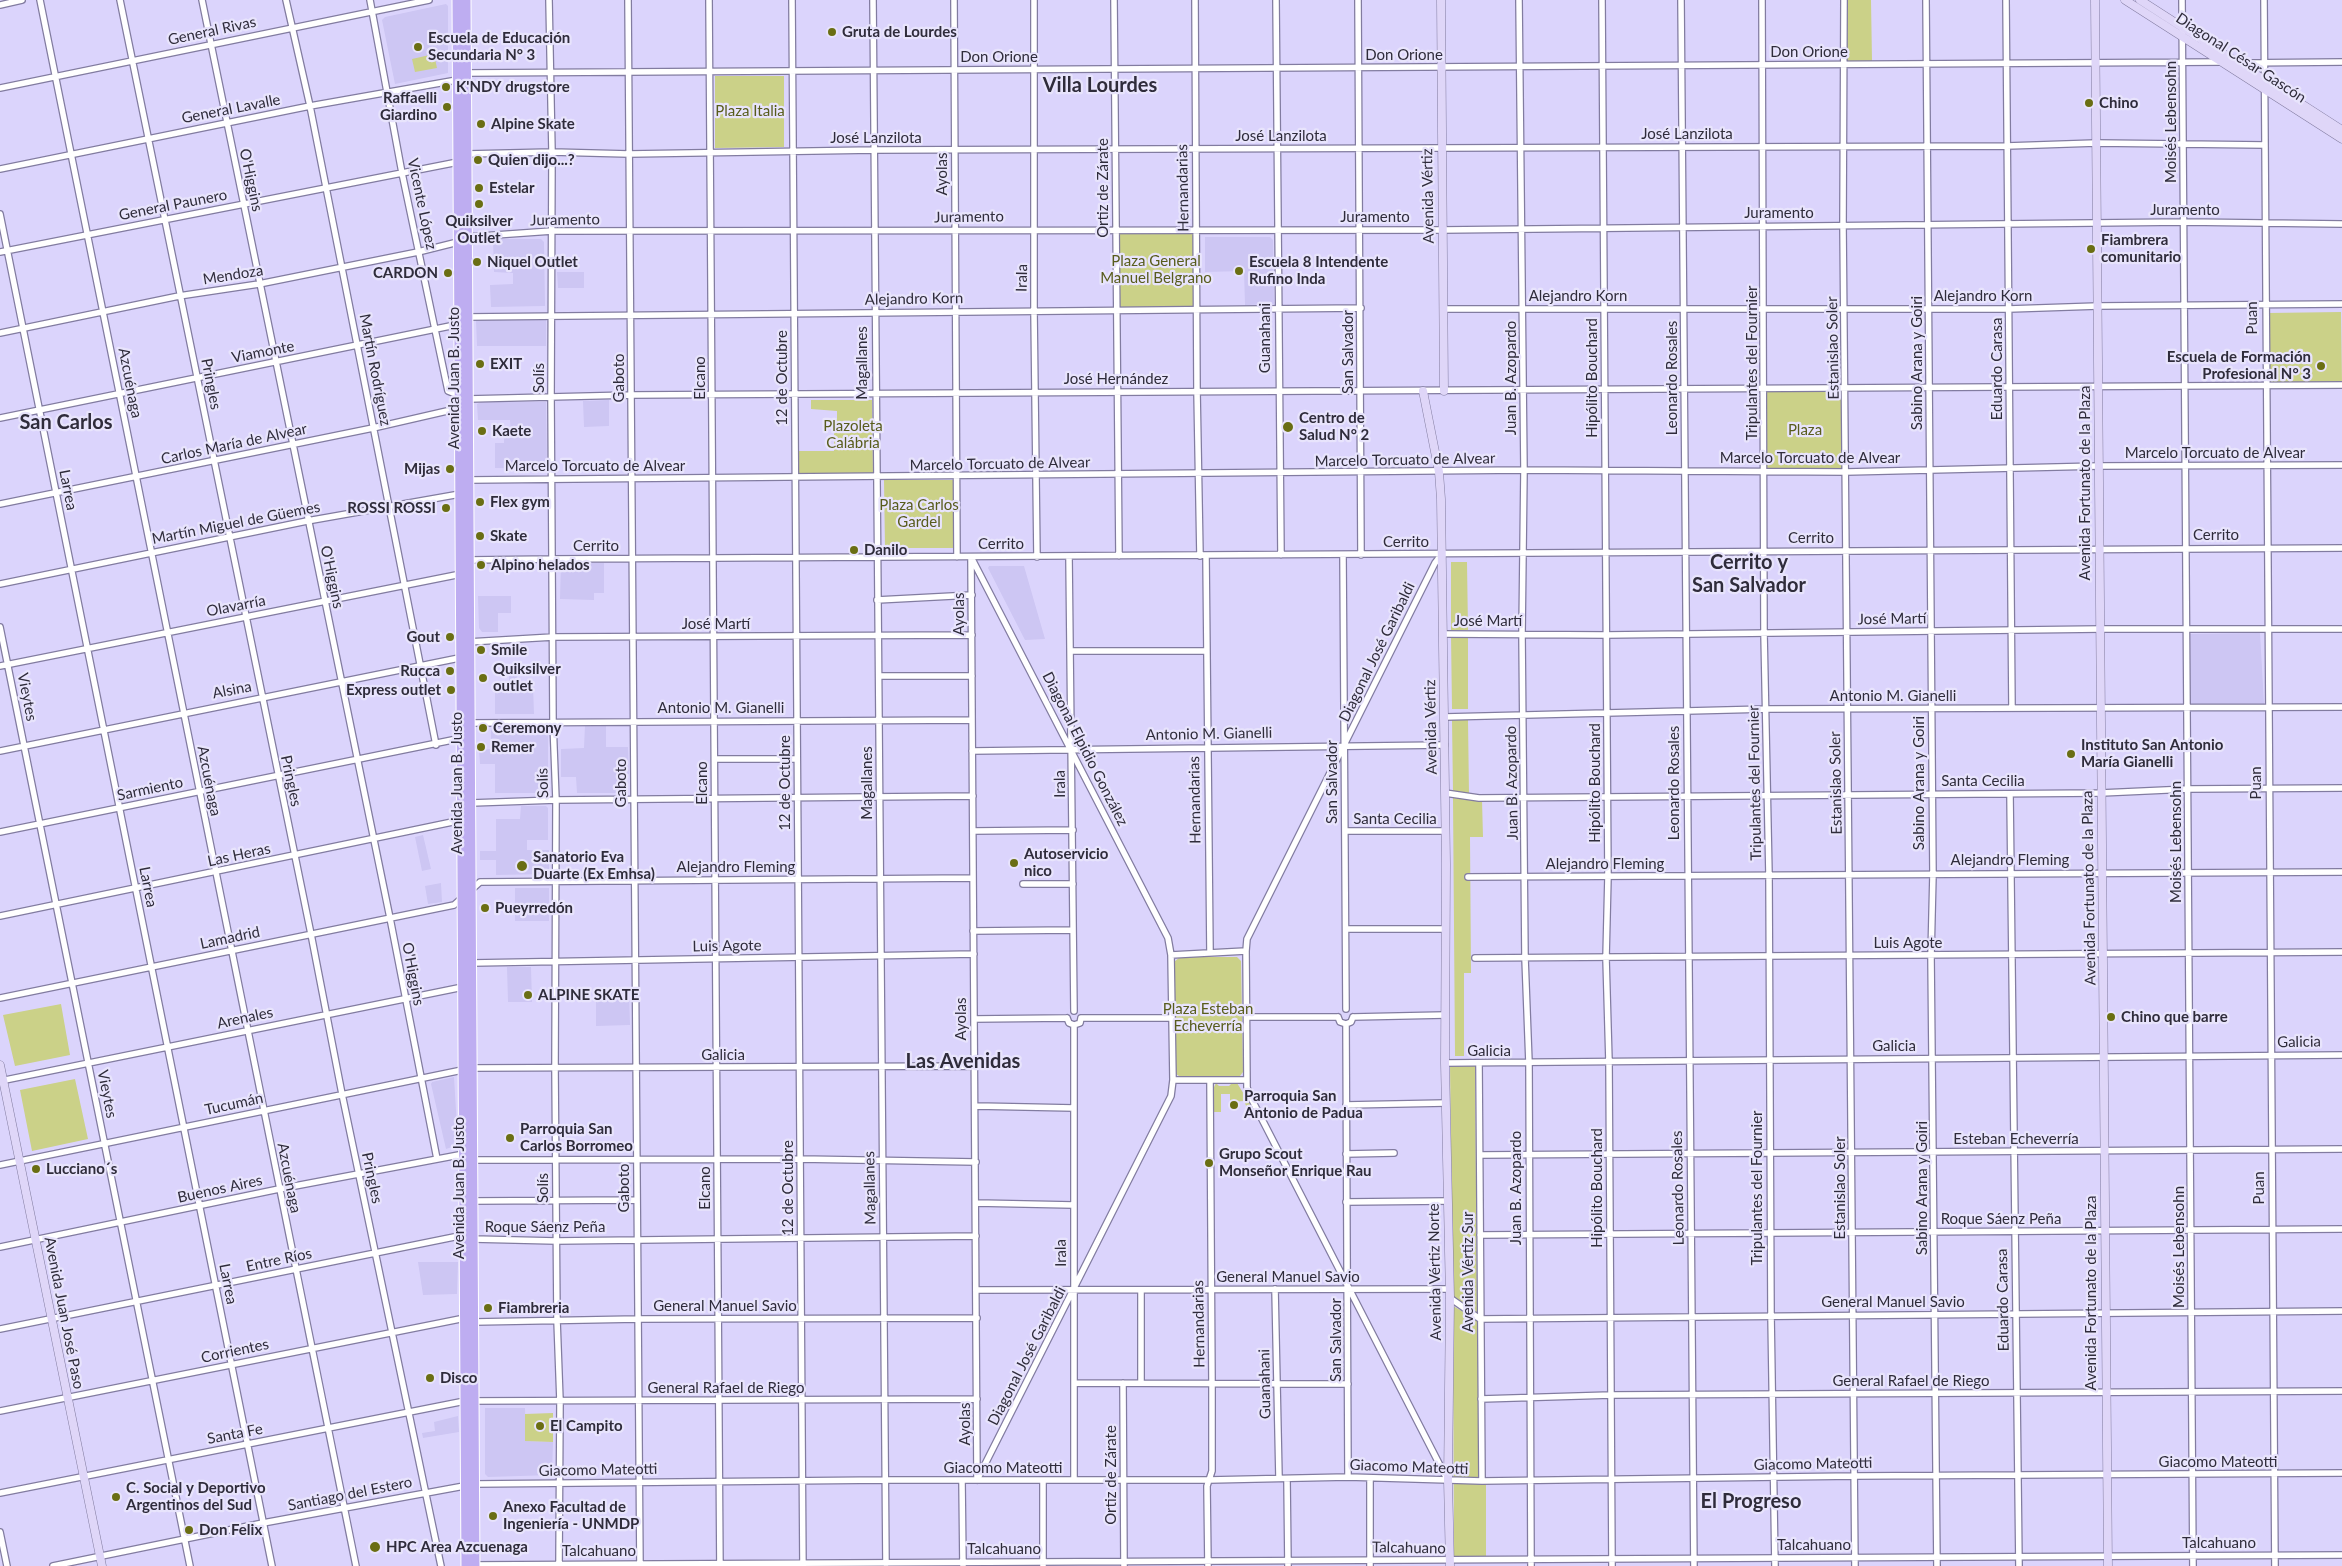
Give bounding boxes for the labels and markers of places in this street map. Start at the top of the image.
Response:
place label: Gruta de Lourdes [842,23,957,41]
marker: Gruta de Lourdes [826,26,838,38]
place label: Escuela de Educación Secundaria N° 3 [428,29,570,64]
marker: Escuela de Educación Secundaria N° 3 [412,41,424,53]
place label: K'NDY drugstore [456,78,570,96]
marker: K'NDY drugstore [440,81,452,93]
place label: Raffaelli Giardino [380,89,437,124]
place label: Chino [2099,94,2138,112]
marker: Chino [2083,97,2095,109]
marker: Raffaelli Giardino [441,101,453,113]
place label: Alpine Skate [491,115,575,133]
marker: Alpine Skate [475,118,487,130]
place label: Quien dijo...? [488,151,575,169]
marker: Quien dijo...? [472,154,484,166]
place label: Estelar [489,179,535,197]
marker: Estelar [473,182,485,194]
marker: Quiksilver Outlet [473,198,485,210]
place label: Quiksilver Outlet [445,212,513,247]
place label: Fiambrera comunitario [2101,231,2181,266]
marker: Fiambrera comunitario [2085,243,2097,255]
place label: Niquel Outlet [487,253,578,271]
place label: Escuela 8 Intendente Rufino Inda [1249,253,1388,288]
marker: Niquel Outlet [471,256,483,268]
place label: CARDON [373,264,438,282]
marker: Escuela 8 Intendente Rufino Inda [1233,265,1245,277]
marker: CARDON [442,267,454,279]
place label: Escuela de Formación Profesional N° 3 [2167,348,2311,383]
place label: EXIT [490,355,522,373]
marker: EXIT [474,358,486,370]
marker: Escuela de Formación Profesional N° 3 [2315,360,2327,372]
place label: Centro de Salud N° 2 [1299,409,1369,444]
marker: Centro de Salud N° 2 [1281,420,1295,434]
place label: Kaete [492,422,531,440]
marker: Kaete [476,425,488,437]
place label: Mijas [404,460,440,478]
marker: Mijas [444,463,456,475]
place label: Flex gym [490,493,550,511]
marker: Flex gym [474,496,486,508]
place label: ROSSI ROSSI [347,499,436,517]
marker: ROSSI ROSSI [440,502,452,514]
place label: Skate [490,527,527,545]
marker: Skate [474,530,486,542]
place label: Danilo [864,541,907,559]
marker: Danilo [848,544,860,556]
place label: Alpino helados [491,556,590,574]
marker: Alpino helados [475,559,487,571]
place label: Gout [407,628,440,646]
marker: Gout [444,631,456,643]
place label: Smile [491,641,527,659]
marker: Smile [475,644,487,656]
place label: Quiksilver outlet [493,660,561,695]
place label: Rucca [400,662,440,680]
marker: Rucca [444,665,456,677]
marker: Quiksilver outlet [477,672,489,684]
place label: Express outlet [346,681,441,699]
marker: Express outlet [445,684,457,696]
place label: Ceremony [493,719,562,737]
marker: Ceremony [477,722,489,734]
place label: Instituto San Antonio María Gianelli [2081,736,2223,771]
place label: Remer [491,738,534,756]
marker: Remer [475,741,487,753]
marker: Instituto San Antonio María Gianelli [2065,748,2077,760]
place label: Autoservicio nico [1024,845,1108,880]
place label: Sanatorio Eva Duarte (Ex Emhsa) [533,848,655,883]
marker: Autoservicio nico [1008,857,1020,869]
marker: Sanatorio Eva Duarte (Ex Emhsa) [515,859,529,873]
place label: Pueyrredón [495,899,573,917]
marker: Pueyrredón [479,902,491,914]
place label: ALPINE SKATE [538,986,639,1004]
marker: ALPINE SKATE [522,989,534,1001]
place label: Chino que barre [2121,1008,2228,1026]
marker: Chino que barre [2105,1011,2117,1023]
place label: Parroquia San Antonio de Padua [1244,1087,1363,1122]
marker: Parroquia San Antonio de Padua [1228,1099,1240,1111]
place label: Parroquia San Carlos Borromeo [520,1120,633,1155]
marker: Parroquia San Carlos Borromeo [504,1132,516,1144]
place label: Grupo Scout Monseñor Enrique Rau [1219,1145,1371,1180]
marker: Grupo Scout Monseñor Enrique Rau [1203,1157,1215,1169]
place label: Lucciano´s [46,1160,117,1178]
marker: Lucciano´s [30,1163,42,1175]
place label: Fiambreria [498,1299,569,1317]
marker: Fiambreria [482,1302,494,1314]
place label: Disco [440,1369,477,1387]
marker: Disco [424,1372,436,1384]
place label: El Campito [550,1417,623,1435]
marker: El Campito [534,1420,546,1432]
place label: C. Social y Deportivo Argentinos del Sud [126,1479,266,1514]
marker: C. Social y Deportivo Argentinos del Sud [110,1491,122,1503]
place label: Anexo Facultad de Ingeniería - UNMDP [503,1498,639,1533]
marker: Anexo Facultad de Ingeniería - UNMDP [487,1510,499,1522]
place label: Don Felix [199,1521,262,1539]
marker: Don Felix [183,1524,195,1536]
place label: HPC Area Azcuenaga [386,1538,528,1556]
marker: HPC Area Azcuenaga [368,1540,382,1554]

